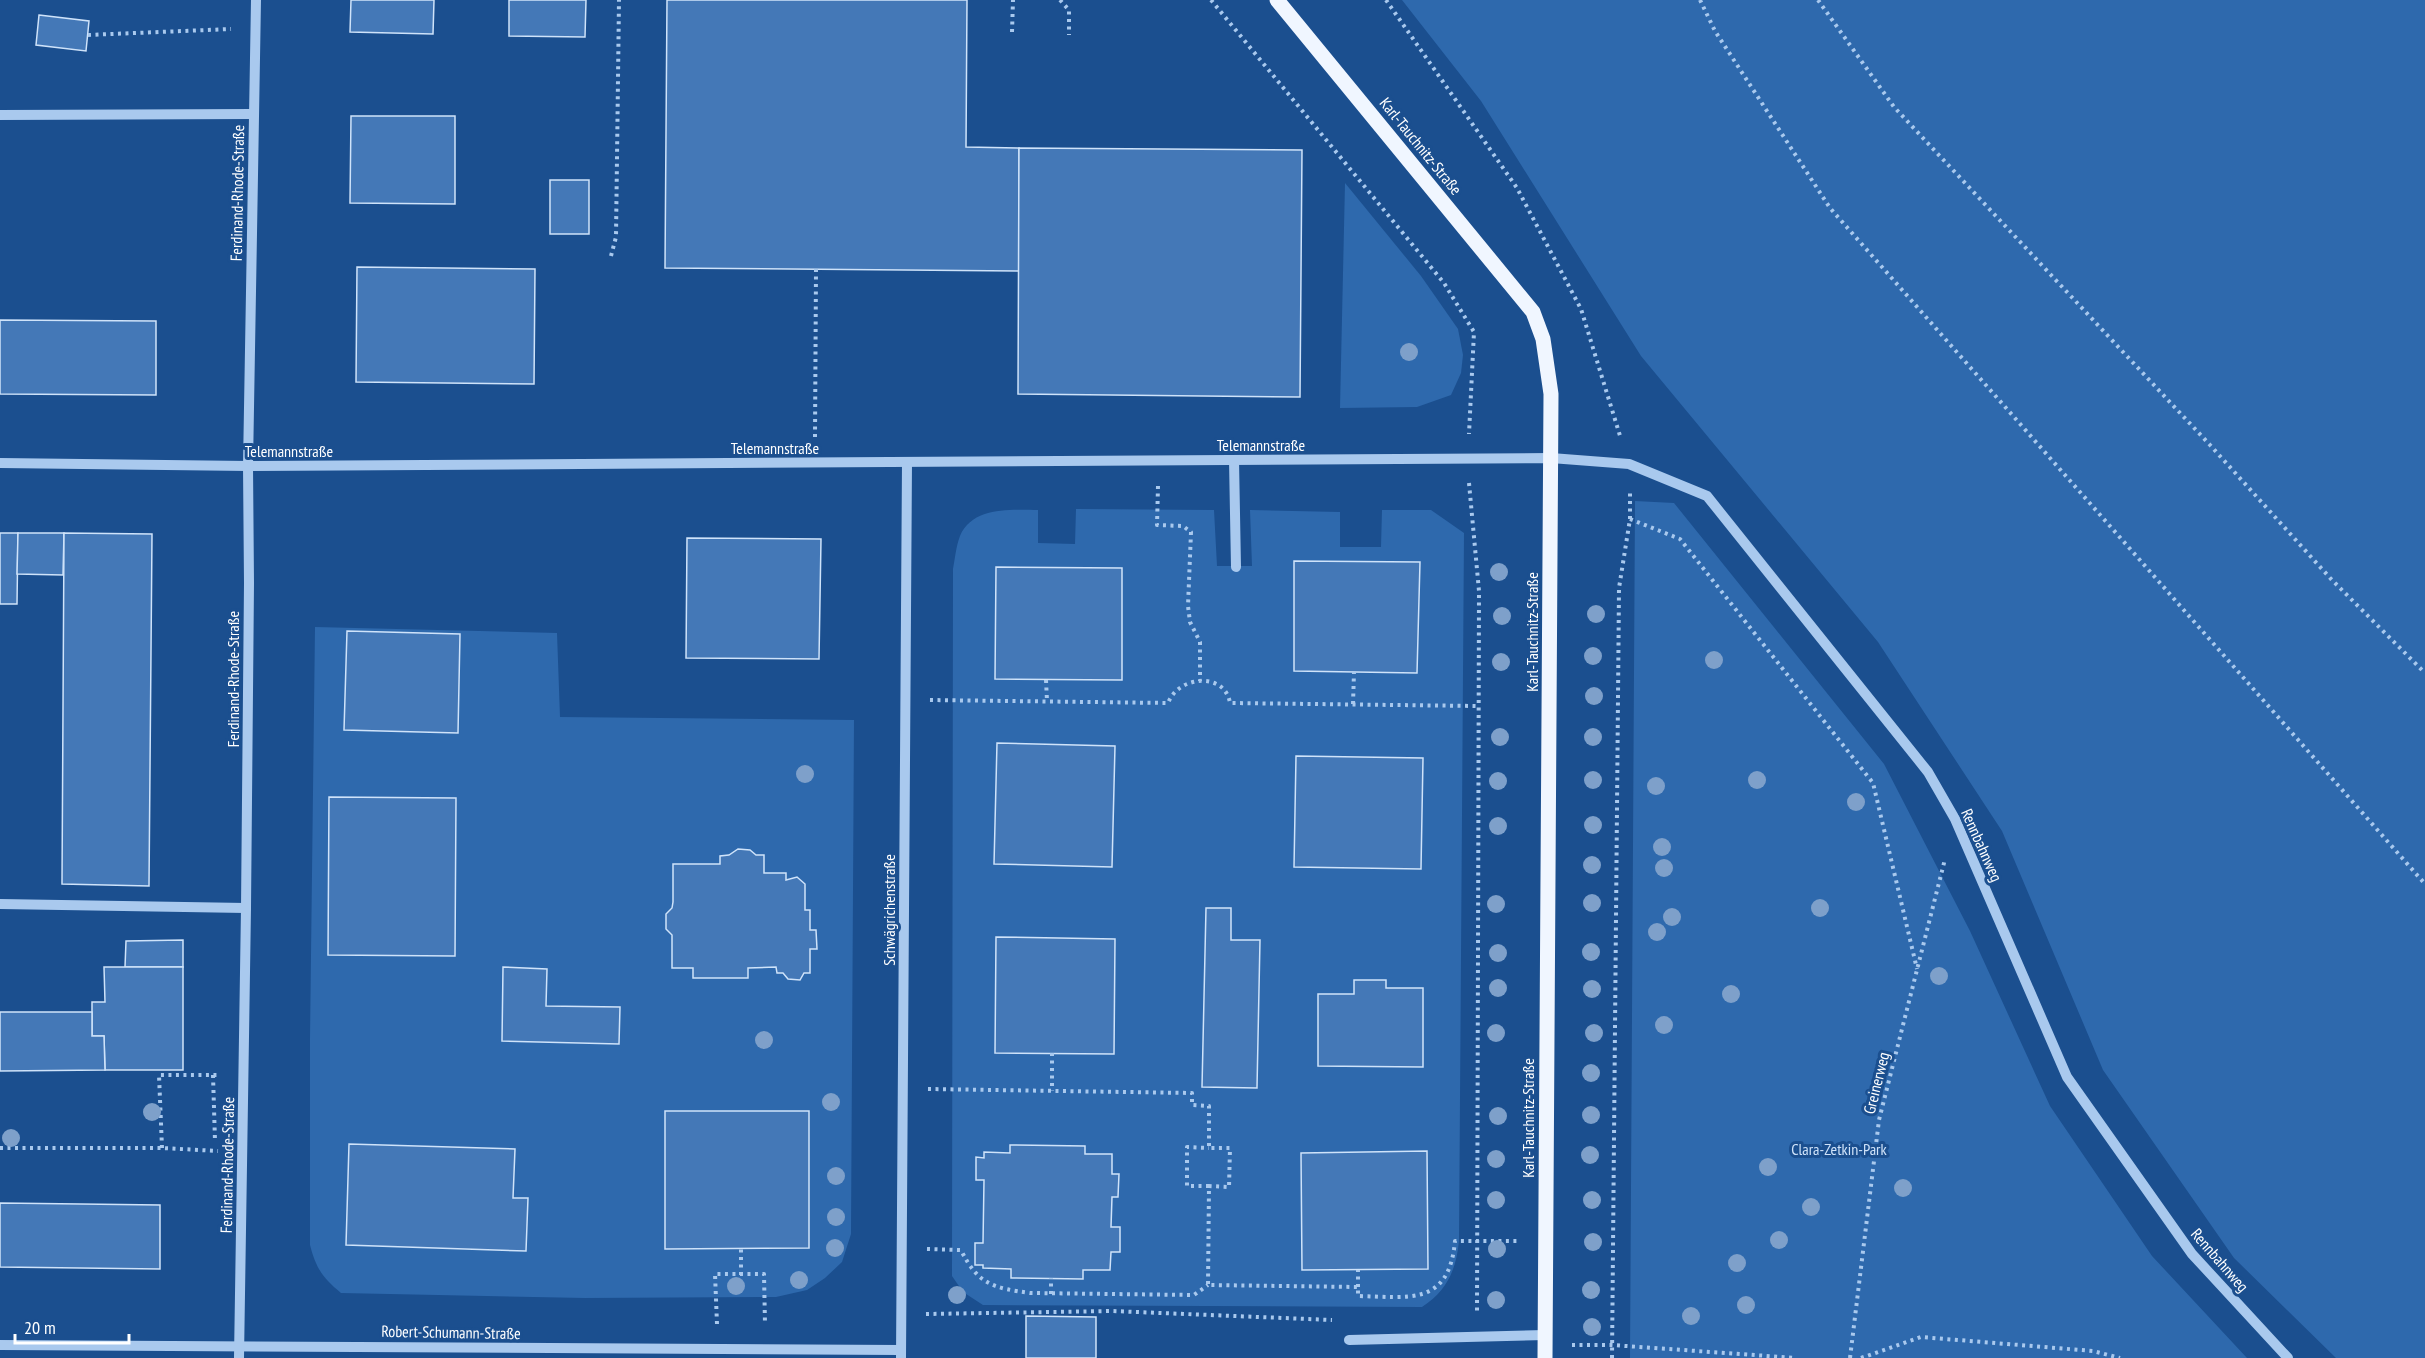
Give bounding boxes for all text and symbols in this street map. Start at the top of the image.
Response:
street label: Karl-Tauchnitz-Straße [1376,93,1466,199]
street label: Ferdinand-Rhode-Straße [226,125,248,261]
street label: Telemannstraße [1217,435,1305,455]
street label: Telemannstraße [731,438,819,458]
street label: Telemannstraße [245,441,333,461]
street label: Karl-Tauchnitz-Straße [1522,572,1542,692]
street label: Ferdinand-Rhode-Straße [223,611,243,747]
street label: Rennbahnweg [1957,805,2007,885]
street label: Schwägrichenstraße [879,854,899,966]
street label: Greinerweg [1859,1050,1893,1116]
street label: Karl-Tauchnitz-Straße [1518,1058,1538,1178]
street label: Ferdinand-Rhode-Straße [216,1097,238,1233]
park label: Clara-Zetkin-Park [1791,1139,1888,1159]
street label: Rennbahnweg [2187,1224,2253,1296]
scale bar [15,1307,129,1345]
text: 20 m [24,1316,56,1339]
street label: Robert-Schumann-Straße [381,1321,521,1343]

